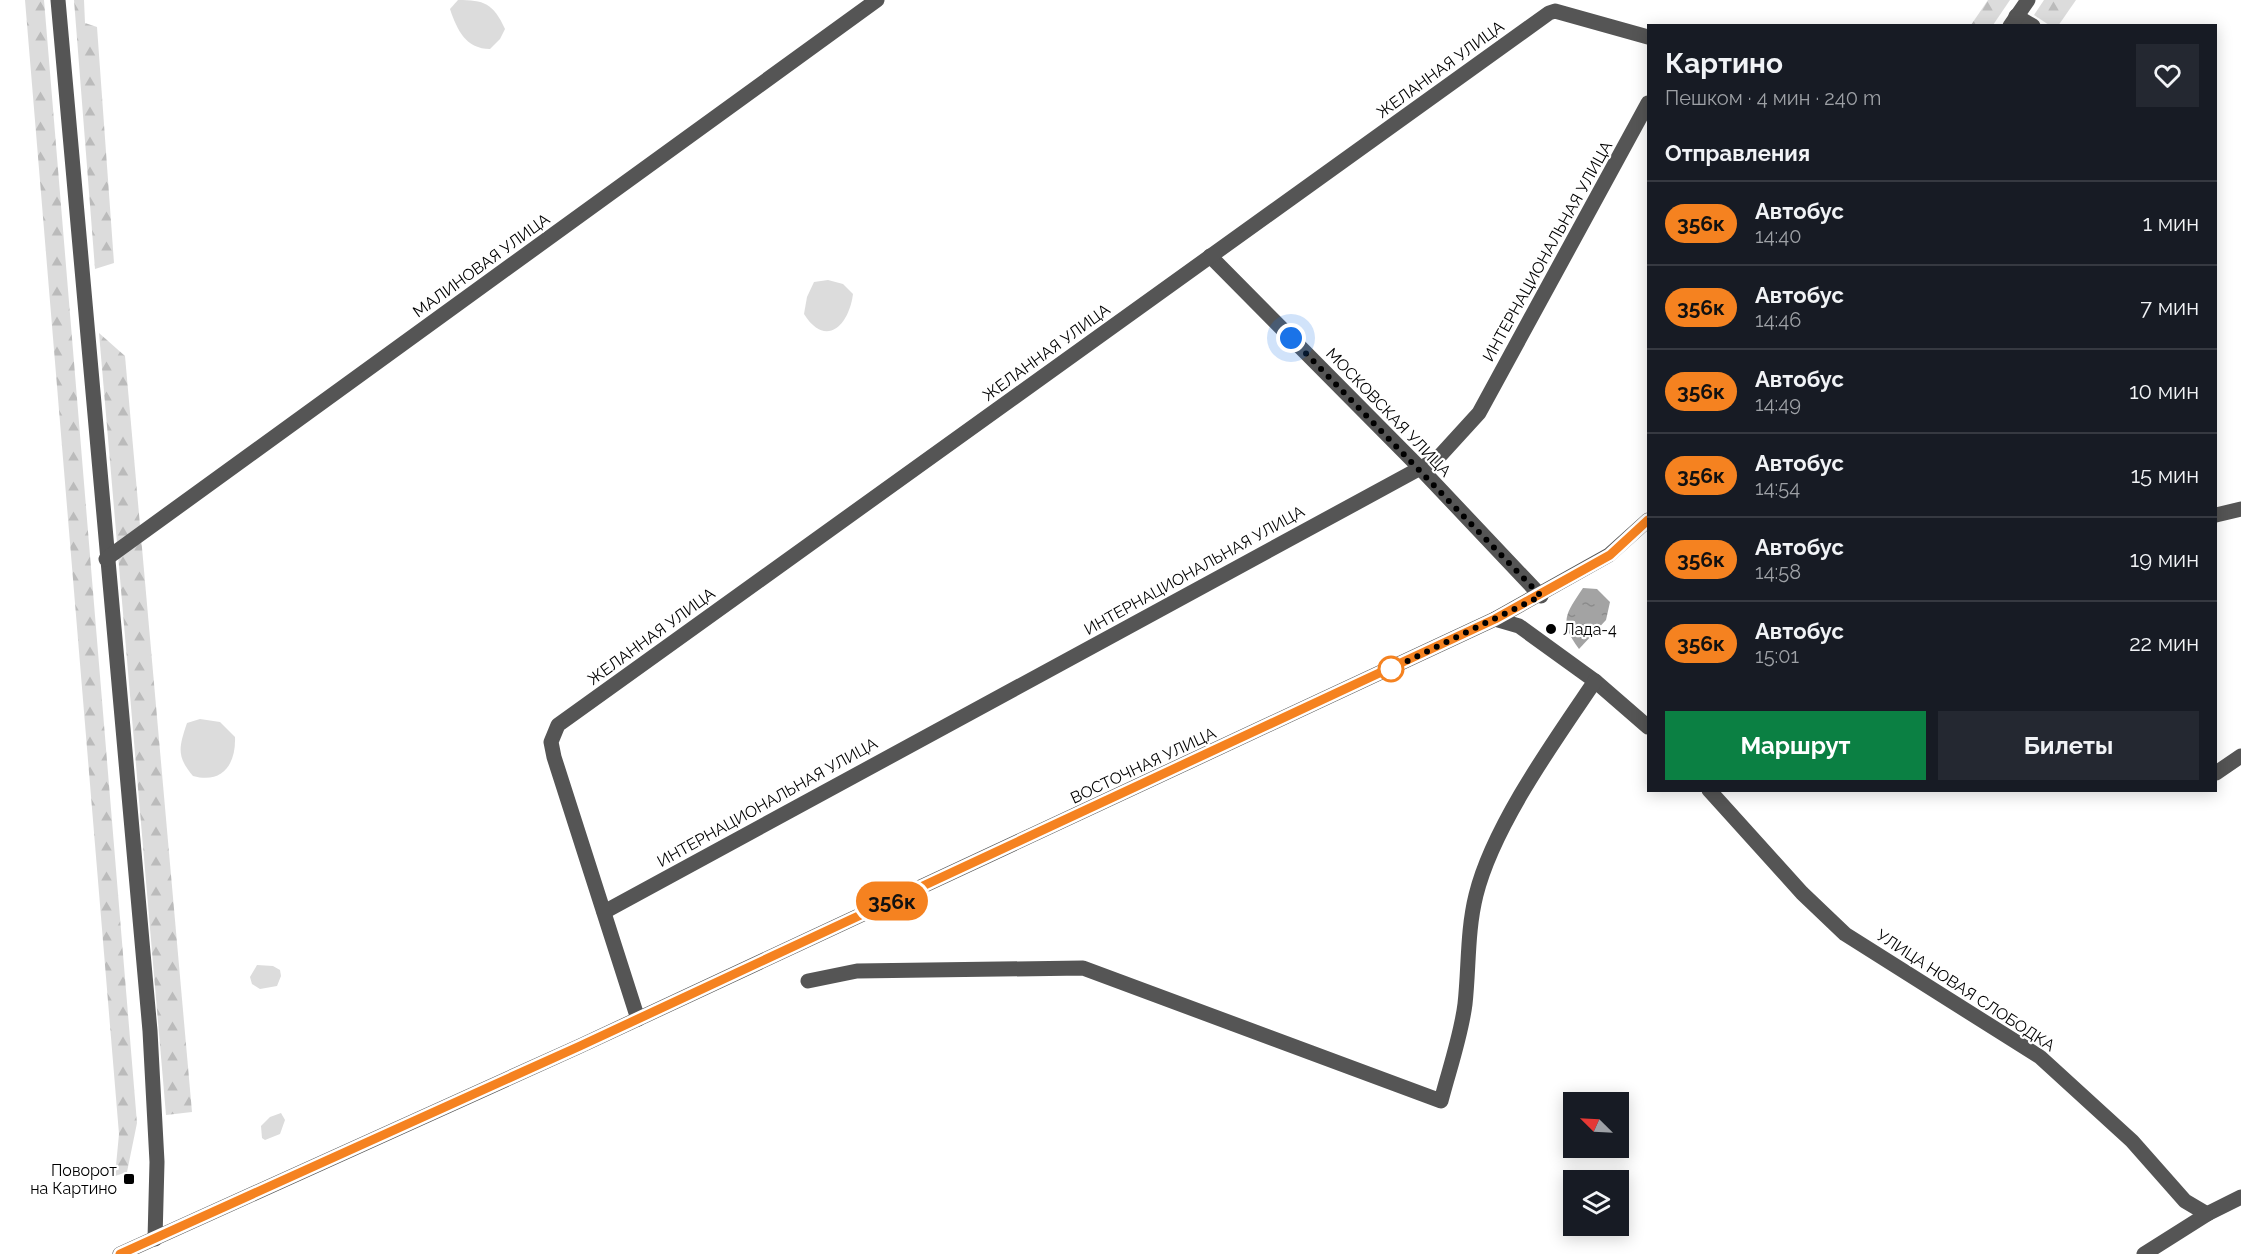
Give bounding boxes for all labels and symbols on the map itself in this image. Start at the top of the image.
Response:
street label: ЖЕЛАННАЯ УЛИЦА [1373,17,1508,122]
street label: ИНТЕРНАЦИОНАЛЬНАЯ УЛИЦА [1479,138,1616,365]
street label: МАЛИНОВАЯ УЛИЦА [409,209,553,321]
street label: ЖЕЛАННАЯ УЛИЦА [979,300,1114,405]
your location [1276,323,1306,353]
street label: МОСКОВСКАЯ УЛИЦА [1322,344,1455,481]
street label: ИНТЕРНАЦИОНАЛЬНАЯ УЛИЦА [1081,502,1308,639]
street label: ЖЕЛАННАЯ УЛИЦА [584,584,719,689]
place label: Лада-4 [1563,620,1617,639]
marker: Лада-4 [1544,622,1558,636]
unlabelled marker [1378,656,1404,682]
street label: ВОСТОЧНАЯ УЛИЦА [1067,723,1219,808]
street label: ИНТЕРНАЦИОНАЛЬНАЯ УЛИЦА [654,734,881,871]
line badge: 356к [850,882,934,920]
street label: УЛИЦА НОВАЯ СЛОБОДКА [1873,926,2059,1055]
north arrow [1563,1092,1629,1158]
place label: Поворот на Картино [30,1161,117,1198]
marker: Поворот на Картино [122,1172,136,1186]

